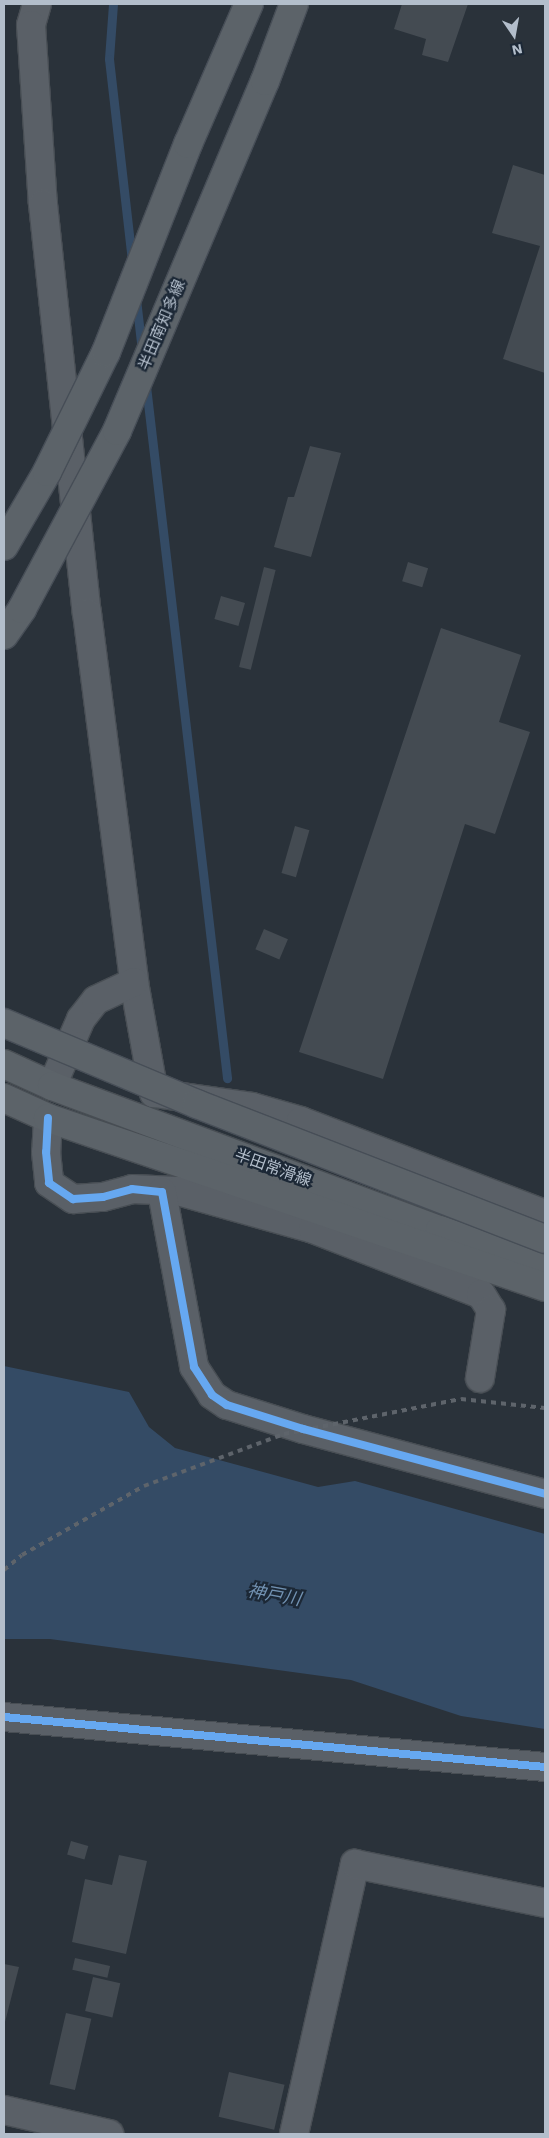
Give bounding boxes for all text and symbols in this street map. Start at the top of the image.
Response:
north arrow [489,10,539,60]
text: N [510,41,524,59]
street label: 半田南知多線 [134,277,190,373]
street label: 半田常滑線 [232,1145,314,1191]
water label: 神戸川 [246,1580,302,1610]

